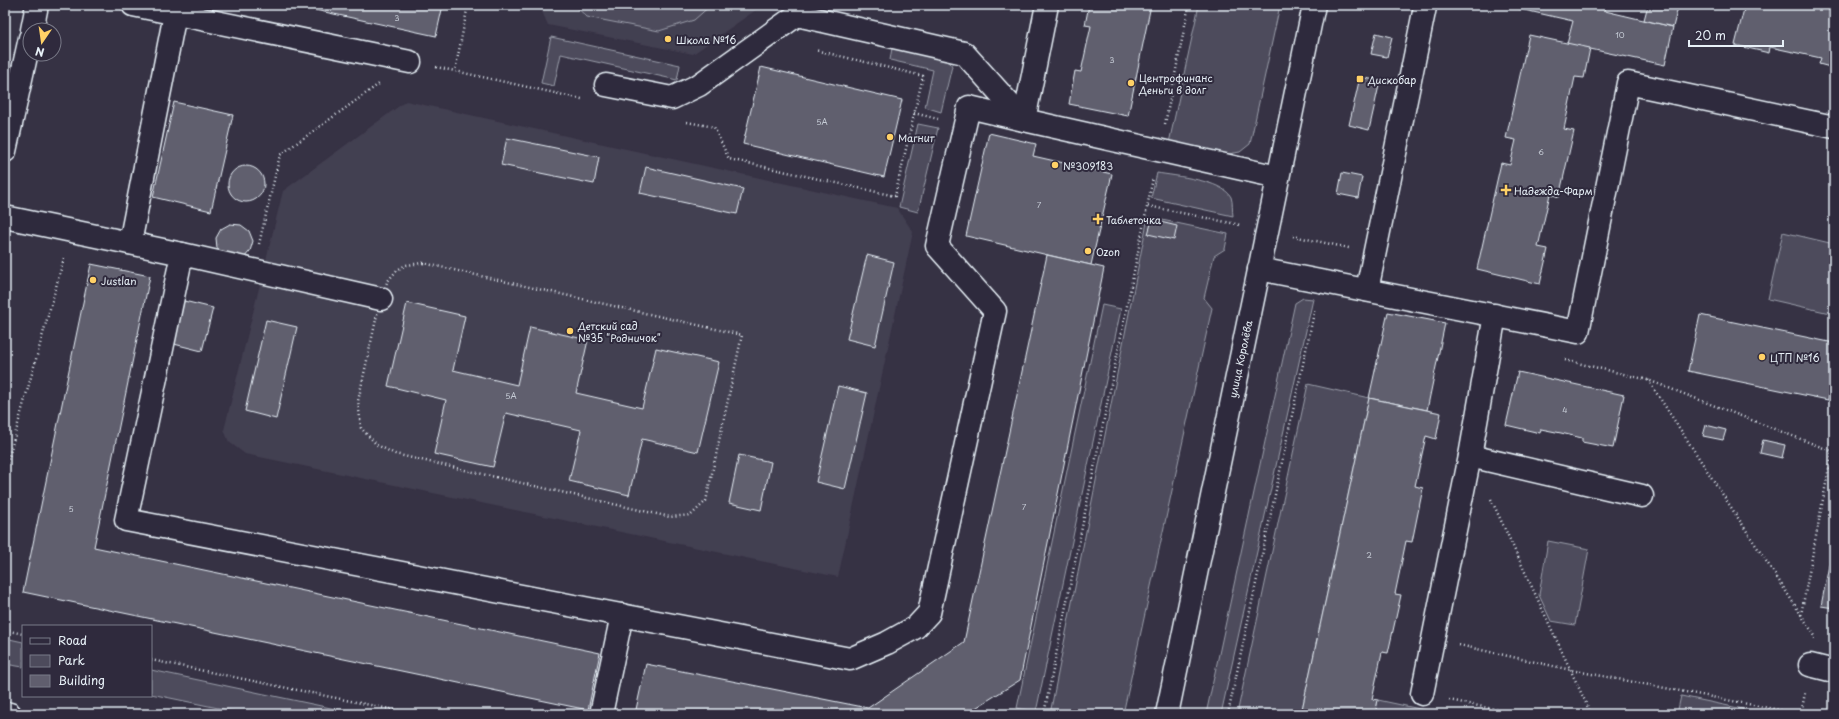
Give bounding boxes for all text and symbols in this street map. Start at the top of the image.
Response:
house number: 3 [394,12,400,24]
north arrow [22,22,62,62]
scale bar [1689,22,1783,48]
text: 20 m [1695,26,1726,44]
house number: 10 [1615,29,1625,41]
place label: Школа №16 [676,32,736,47]
marker: Школа №16 [663,34,673,44]
text: N [33,43,46,61]
house number: 3 [1109,54,1115,66]
place label: Центрофинанс Деньги в долг [1138,70,1213,97]
place label: Дискобар [1367,72,1416,87]
marker: Дискобар [1355,74,1365,84]
marker: Центрофинанс Деньги в долг [1126,78,1136,88]
house number: 5А [816,116,828,128]
place label: Магнит [898,130,936,145]
marker: Магнит [885,132,895,142]
house number: 6 [1538,146,1544,158]
place label: №309183 [1063,158,1113,173]
marker: №309183 [1050,160,1060,170]
place label: Надежда-Фарм [1514,183,1593,198]
marker: Надежда-Фарм [1501,185,1511,195]
house number: 7 [1037,199,1042,211]
place label: Таблеточка [1106,212,1162,227]
marker: Таблеточка [1093,214,1103,224]
place label: Ozon [1096,244,1120,259]
marker: Ozon [1083,246,1093,256]
place label: Justlan [101,273,137,288]
marker: Justlan [88,275,98,285]
place label: Детский сад №35 "Родничок" [577,318,661,345]
street label: улица Королёва [1224,318,1256,399]
marker: Детский сад №35 "Родничок" [565,326,575,336]
place label: ЦТП №16 [1770,350,1820,365]
marker: ЦТП №16 [1757,352,1767,362]
house number: 5А [505,390,517,402]
house number: 4 [1562,404,1568,416]
house number: 7 [1022,501,1027,513]
house number: 5 [68,503,74,515]
house number: 2 [1366,549,1372,561]
legend [22,625,152,697]
text: Road [58,631,87,649]
text: Park [58,651,85,669]
text: Building [58,671,105,689]

